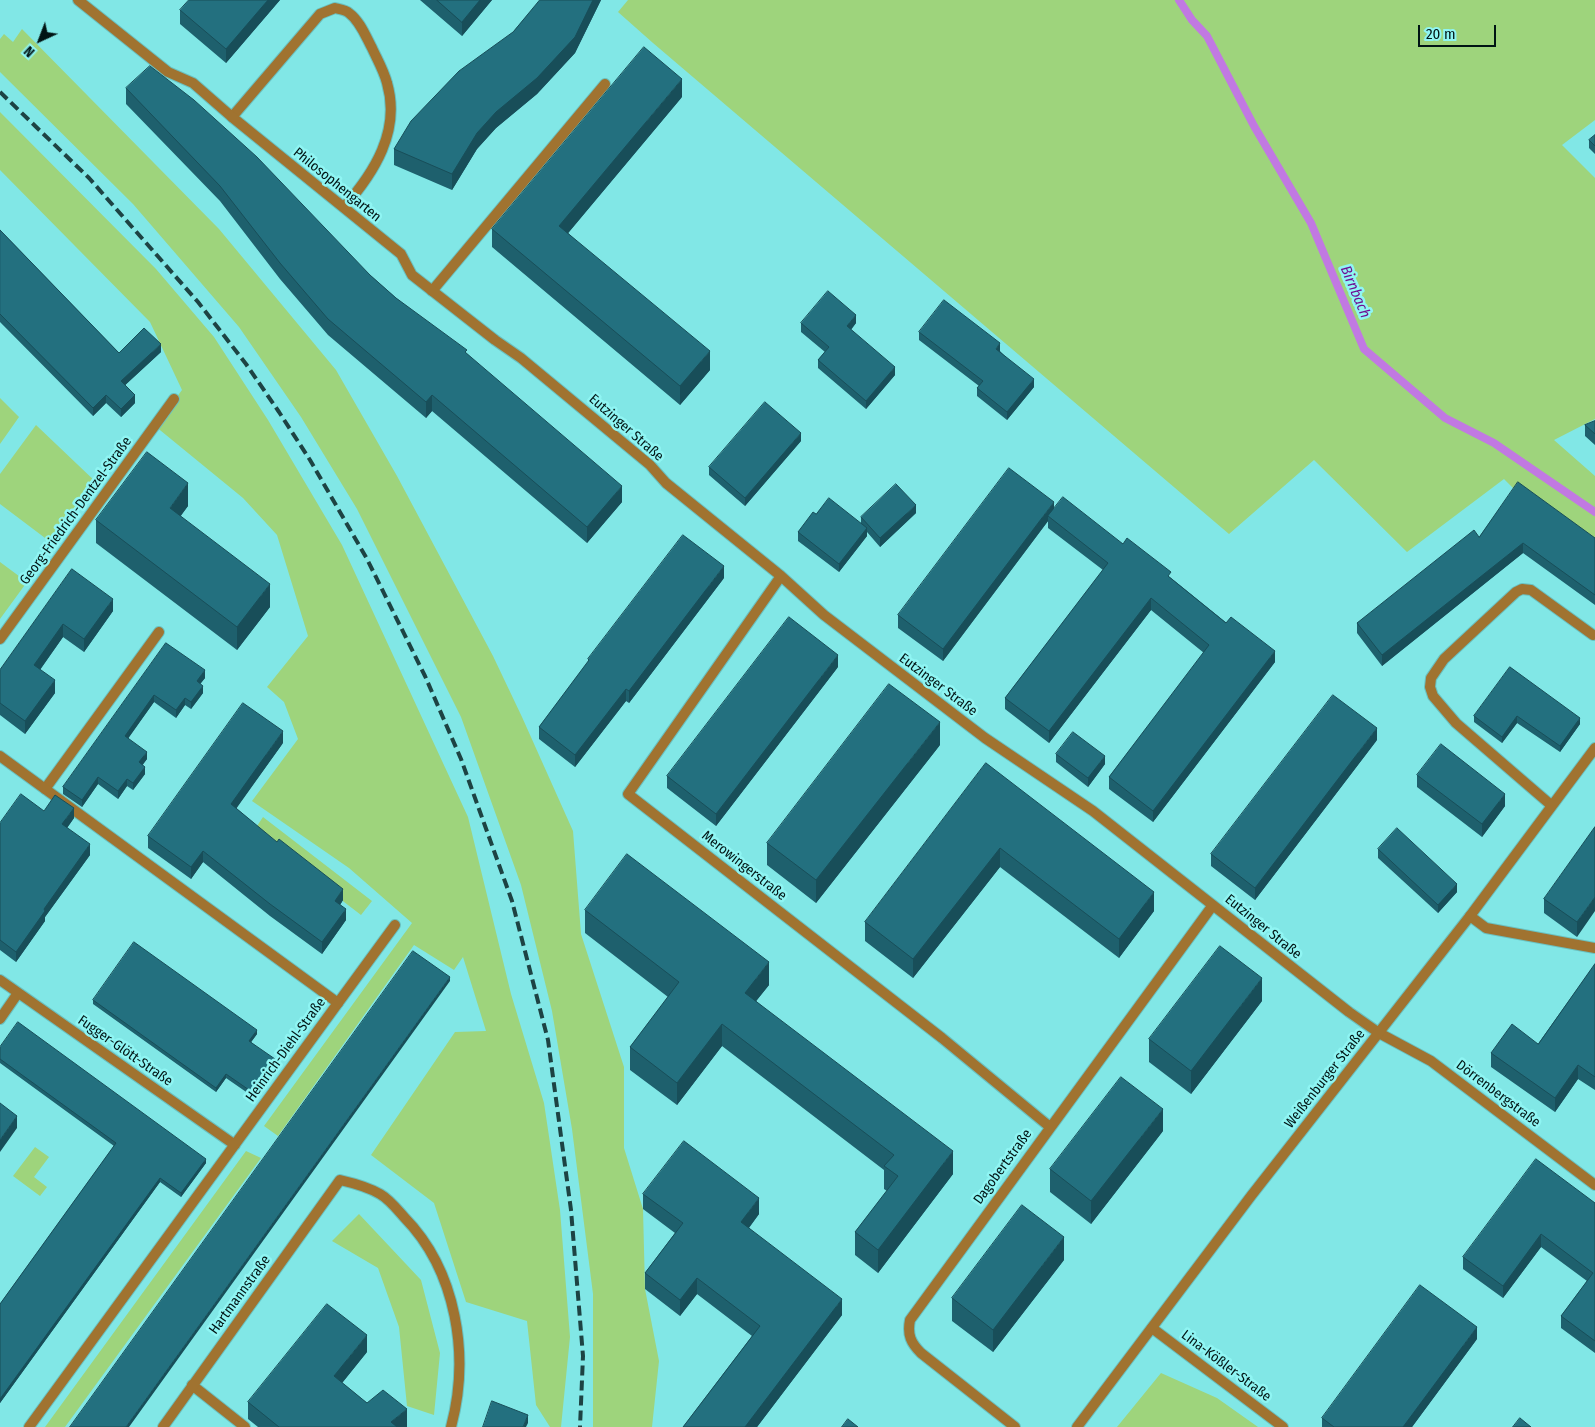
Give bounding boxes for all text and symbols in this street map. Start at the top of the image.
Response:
north arrow [15,15,65,65]
scale bar [1420,15,1498,47]
text: 20 m [1426,25,1456,43]
text: N [21,42,38,60]
street label: Philosophengarten [290,144,384,226]
water label: Birnbach [1336,263,1374,321]
street label: Eutzinger Straße [585,391,667,465]
street label: Georg-Friedrich-Dentzel-Straße [17,434,135,588]
street label: Eutzinger Straße [896,650,980,720]
street label: Merowingerstraße [698,828,790,904]
street label: Eutzinger Straße [1221,891,1305,963]
street label: Heinrich-Diehl-Straße [243,995,329,1105]
street label: Fugger-Glött-Straße [74,1012,176,1090]
street label: Weißenburger Straße [1281,1026,1369,1132]
street label: Dörrenbergstraße [1453,1057,1543,1131]
street label: Dagobertstraße [970,1126,1036,1208]
street label: Hartmannstraße [206,1252,274,1338]
street label: Lina-Kößler-Straße [1178,1327,1274,1405]

